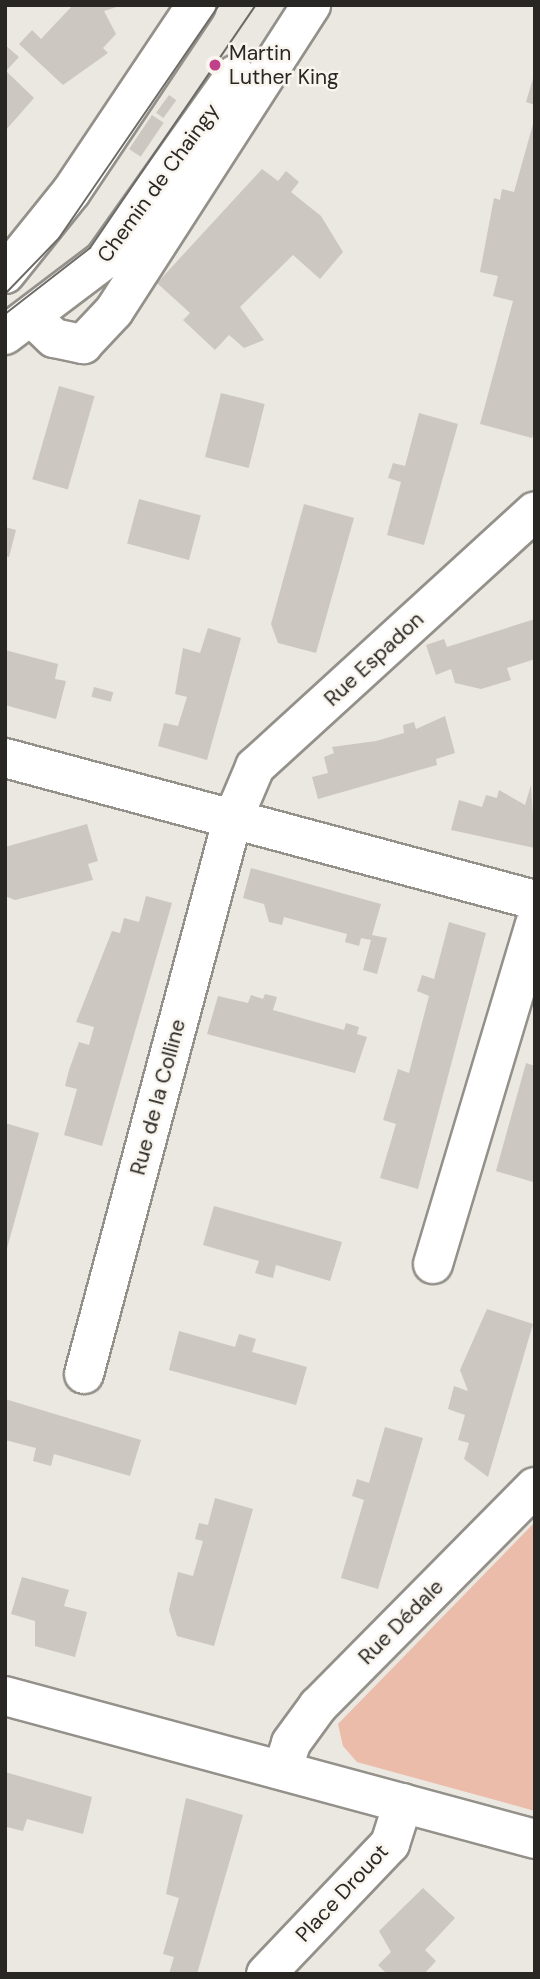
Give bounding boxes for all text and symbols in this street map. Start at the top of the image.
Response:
place label: Martin Luther King [229,40,339,90]
marker: Martin Luther King [207,57,223,73]
street label: Chemin de Chaingy [92,99,224,267]
street label: Rue Espadon [319,607,429,711]
street label: Rue de la Colline [125,1016,191,1178]
street label: Rue Dédale [353,1574,449,1670]
street label: Place Drouot [290,1839,394,1947]

